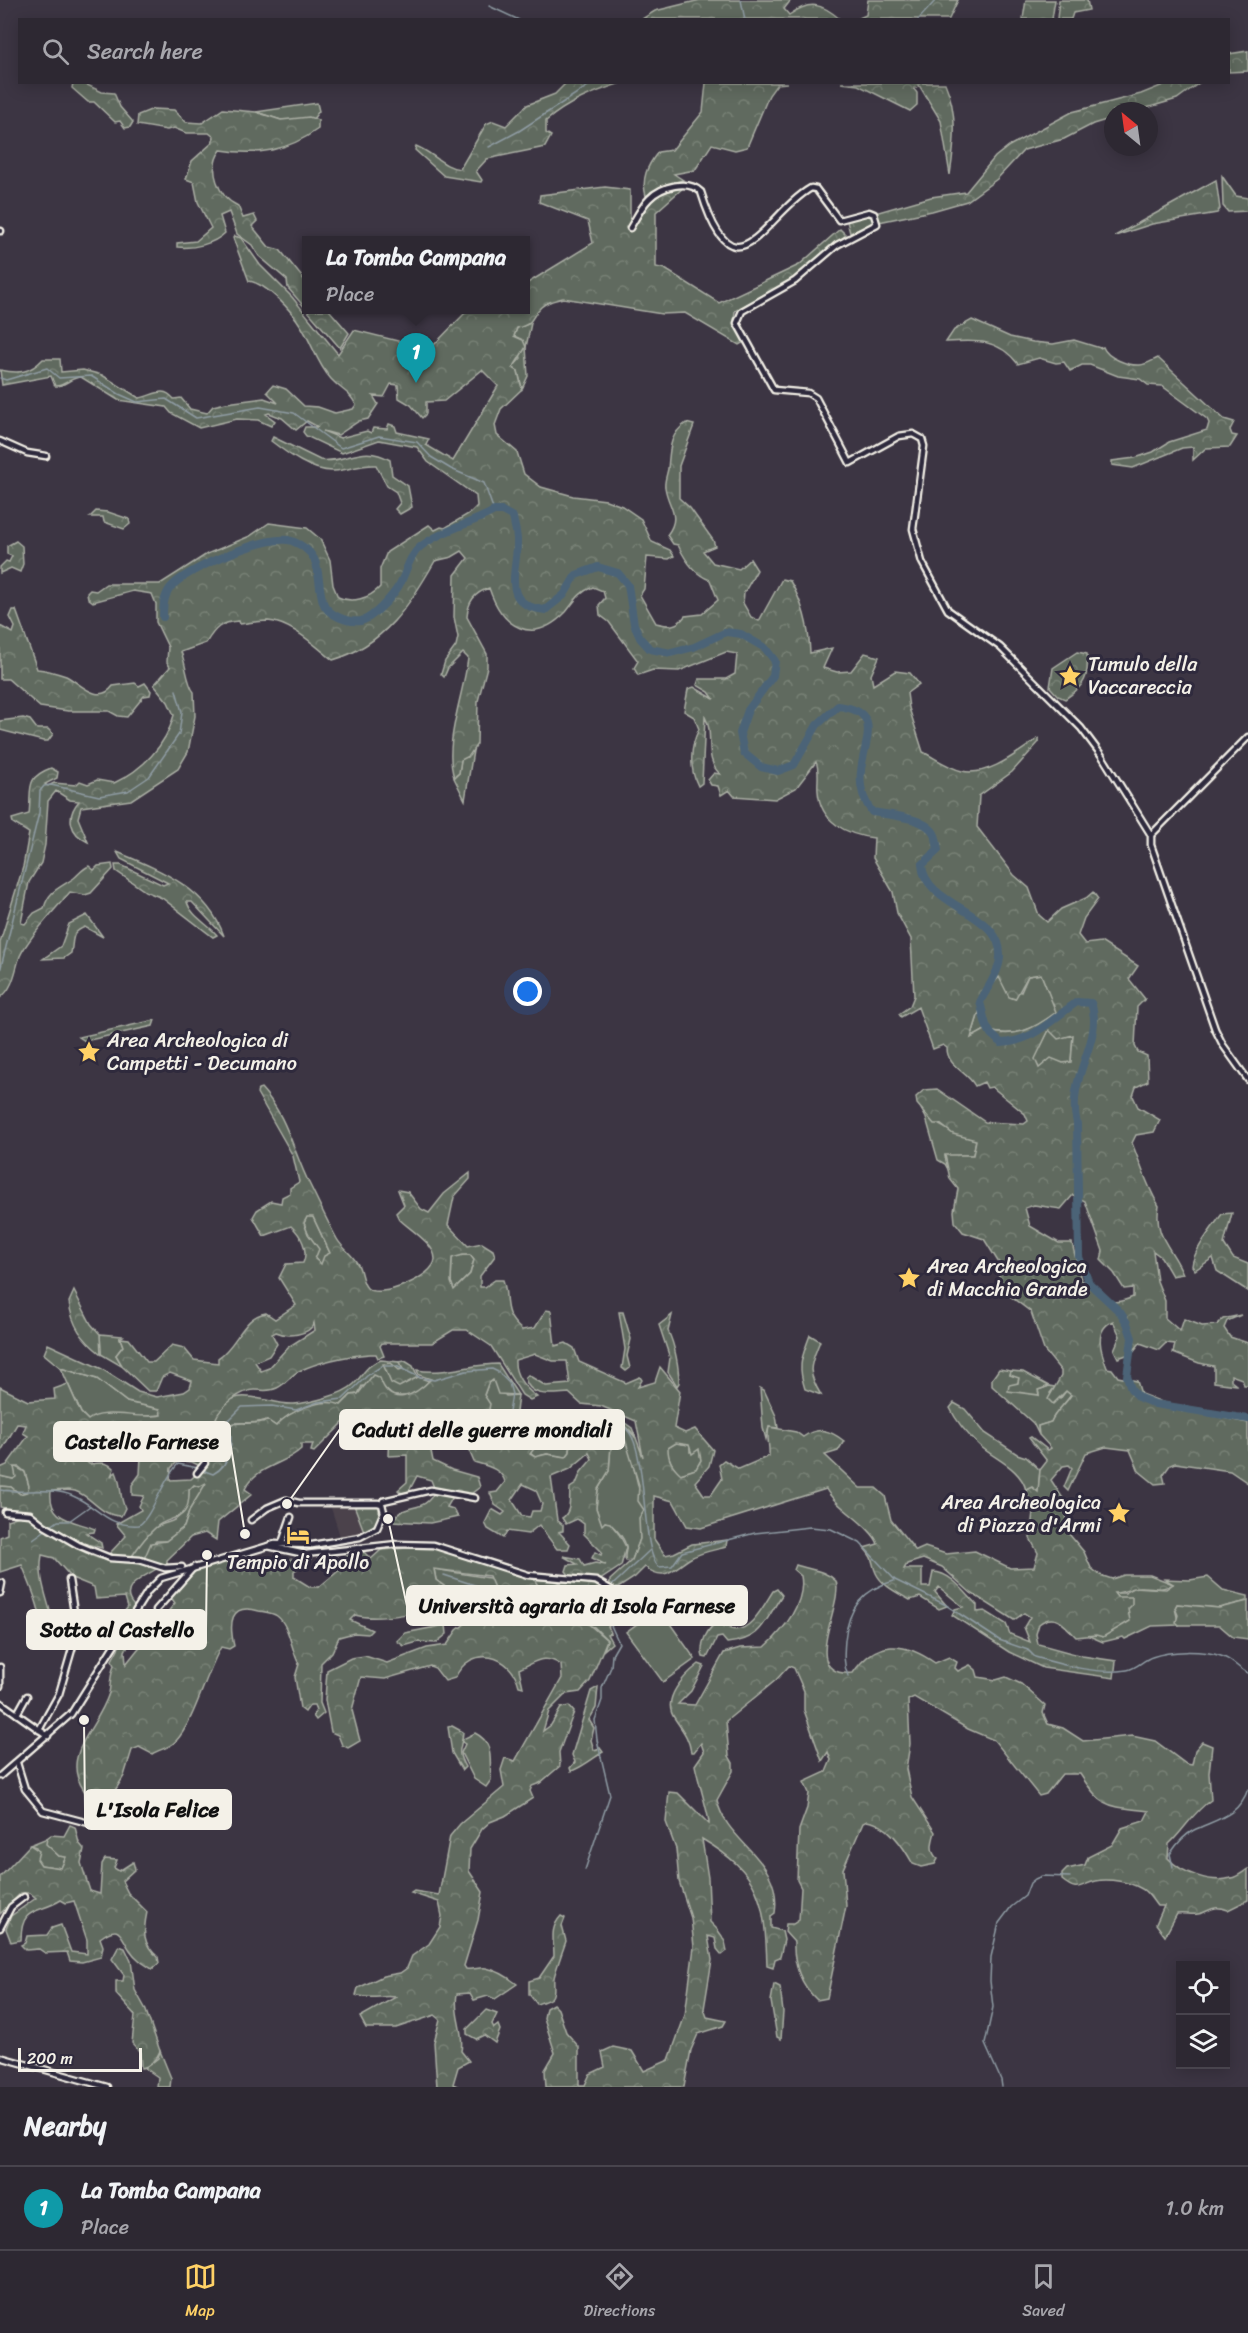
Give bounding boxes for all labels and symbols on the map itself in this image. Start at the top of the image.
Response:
north arrow [1104,102,1158,156]
pin: 1 [396,334,436,383]
place label: Tumulo della Vaccareccia [1088,647,1198,705]
place icon: Tumulo della Vaccareccia [1057,663,1083,689]
your location [513,977,542,1006]
place label: Area Archeologica di Campetti - Decumano [106,1023,297,1081]
place icon: Area Archeologica di Campetti - Decumano [76,1039,102,1065]
place label: Area Archeologica di Macchia Grande [926,1249,1088,1307]
place icon: Area Archeologica di Macchia Grande [896,1265,922,1291]
callout: Caduti delle guerre mondiali [340,1410,624,1449]
text: Caduti delle guerre mondiali [351,1411,613,1449]
callout: Castello Farnese [54,1422,230,1461]
text: Castello Farnese [64,1423,220,1461]
place label: Area Archeologica di Piazza d'Armi [940,1485,1102,1543]
place icon: Area Archeologica di Piazza d'Armi [1106,1500,1132,1526]
hotel icon: Tempio di Apollo [285,1522,311,1548]
place label: Tempio di Apollo [227,1545,369,1580]
callout: Università agraria di Isola Farnese [407,1586,747,1625]
text: Università agraria di Isola Farnese [419,1587,736,1625]
callout: Sotto al Castello [27,1610,206,1649]
text: Sotto al Castello [39,1611,195,1649]
callout: L'Isola Felice [85,1790,231,1829]
text: L'Isola Felice [97,1791,220,1829]
scale bar [18,2045,142,2072]

